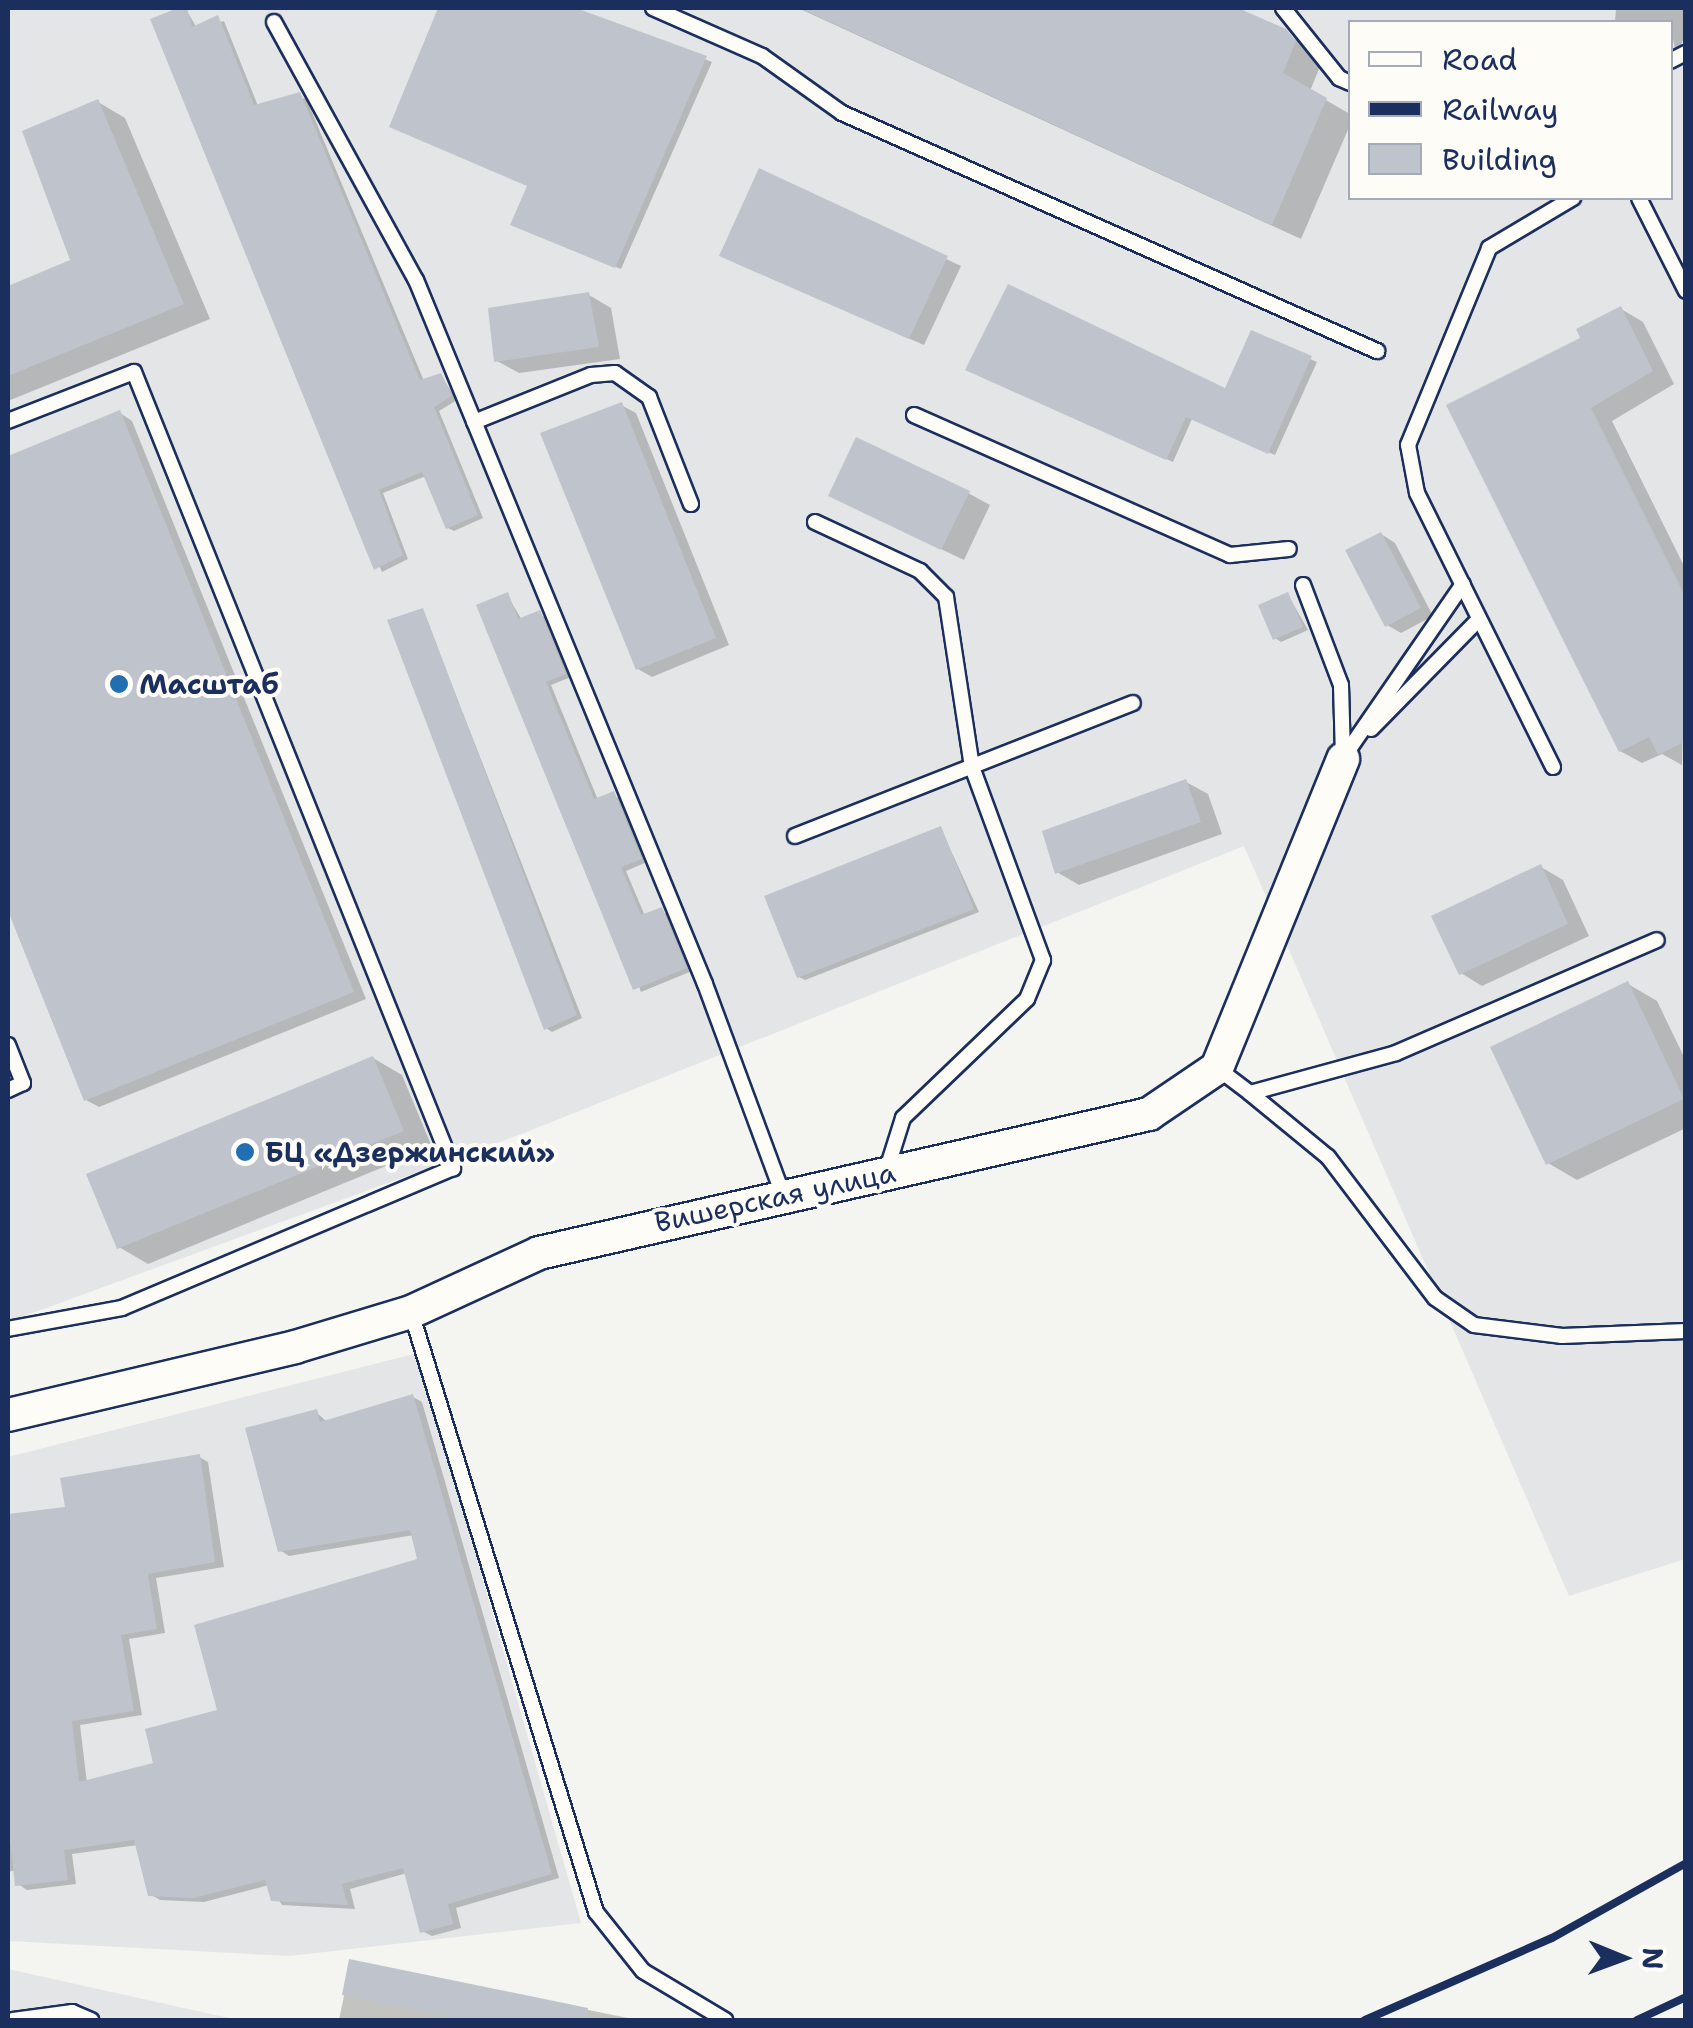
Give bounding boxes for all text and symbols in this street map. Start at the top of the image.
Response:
legend [1348,20,1673,200]
text: Road [1442,39,1517,80]
text: Railway [1442,89,1558,130]
text: Building [1442,139,1557,180]
place label: Масштаб [139,667,278,701]
marker: Масштаб [108,673,130,695]
place label: БЦ «Дзержинский» [265,1135,555,1169]
marker: БЦ «Дзержинский» [234,1141,256,1163]
street label: Вишерская улица [651,1155,899,1239]
north arrow [1573,1908,1673,2008]
text: N [1634,1947,1672,1970]

